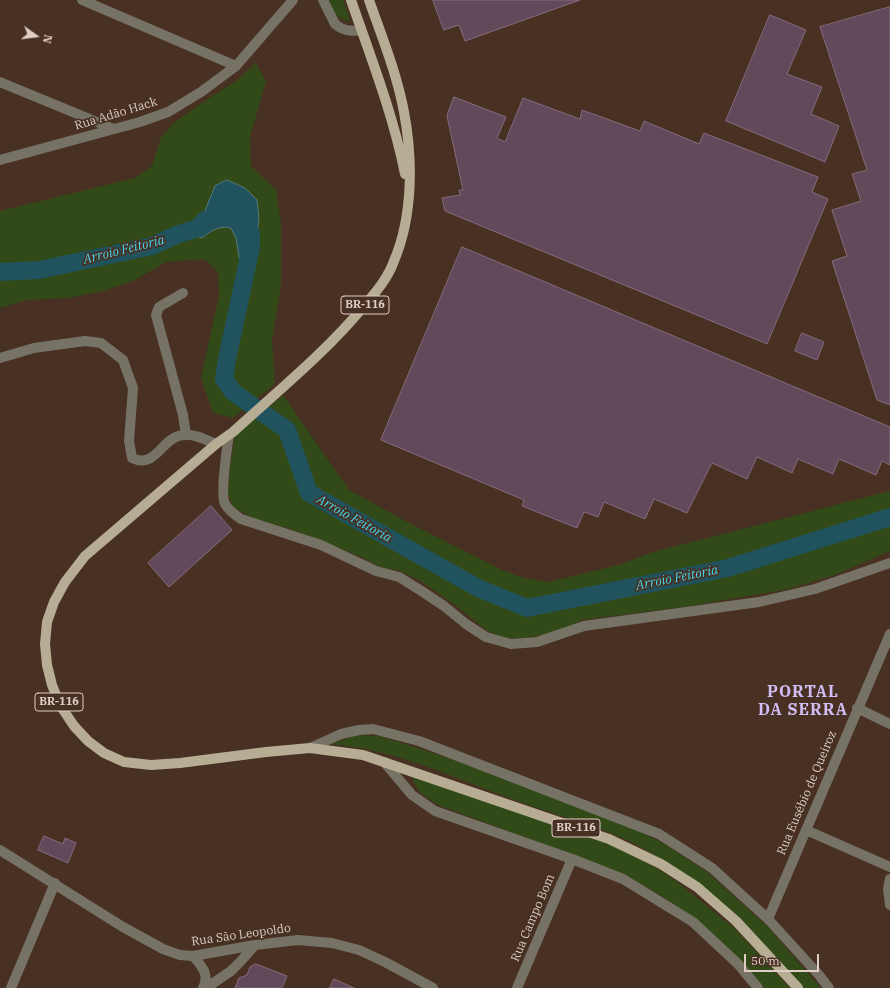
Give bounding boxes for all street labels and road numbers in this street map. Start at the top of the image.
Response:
street label: Rua Adão Hack [73,95,159,133]
road number: BR-116 [341,296,389,314]
road number: BR-116 [35,693,83,711]
street label: Rua Eusébio de Queiroz [774,729,840,857]
road number: BR-116 [552,819,600,837]
street label: Rua Campo Bom [508,872,558,964]
street label: Rua São Leopoldo [190,921,292,949]

